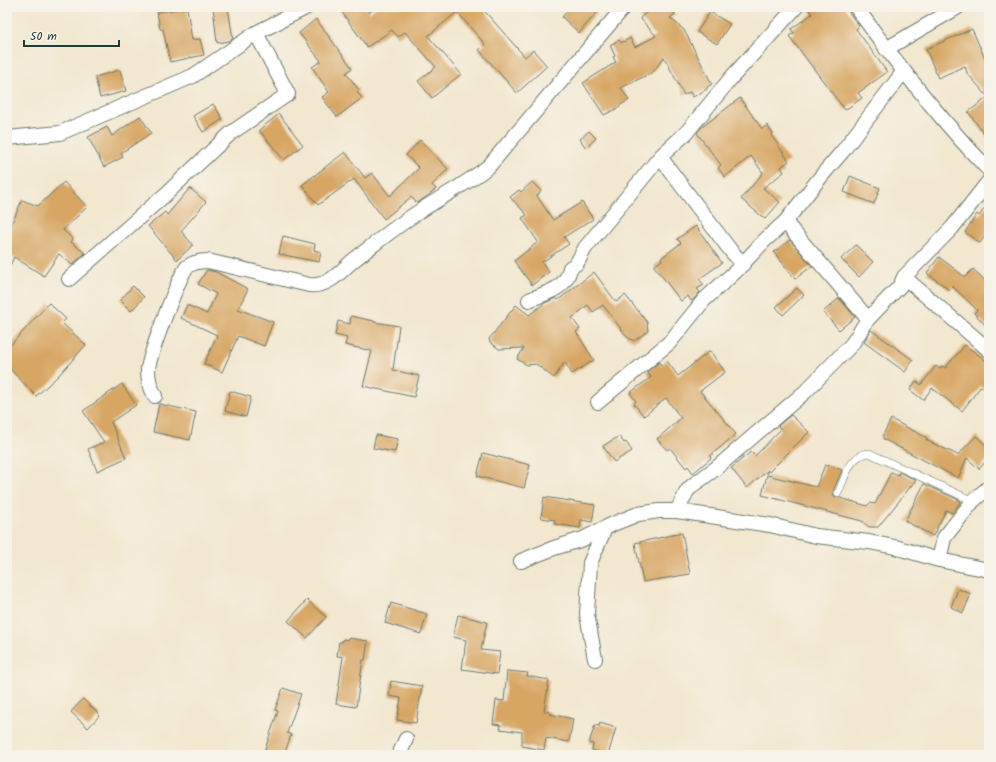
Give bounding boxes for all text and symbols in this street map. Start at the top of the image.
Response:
scale bar [24,22,119,48]
text: 50 m [30,27,57,46]

